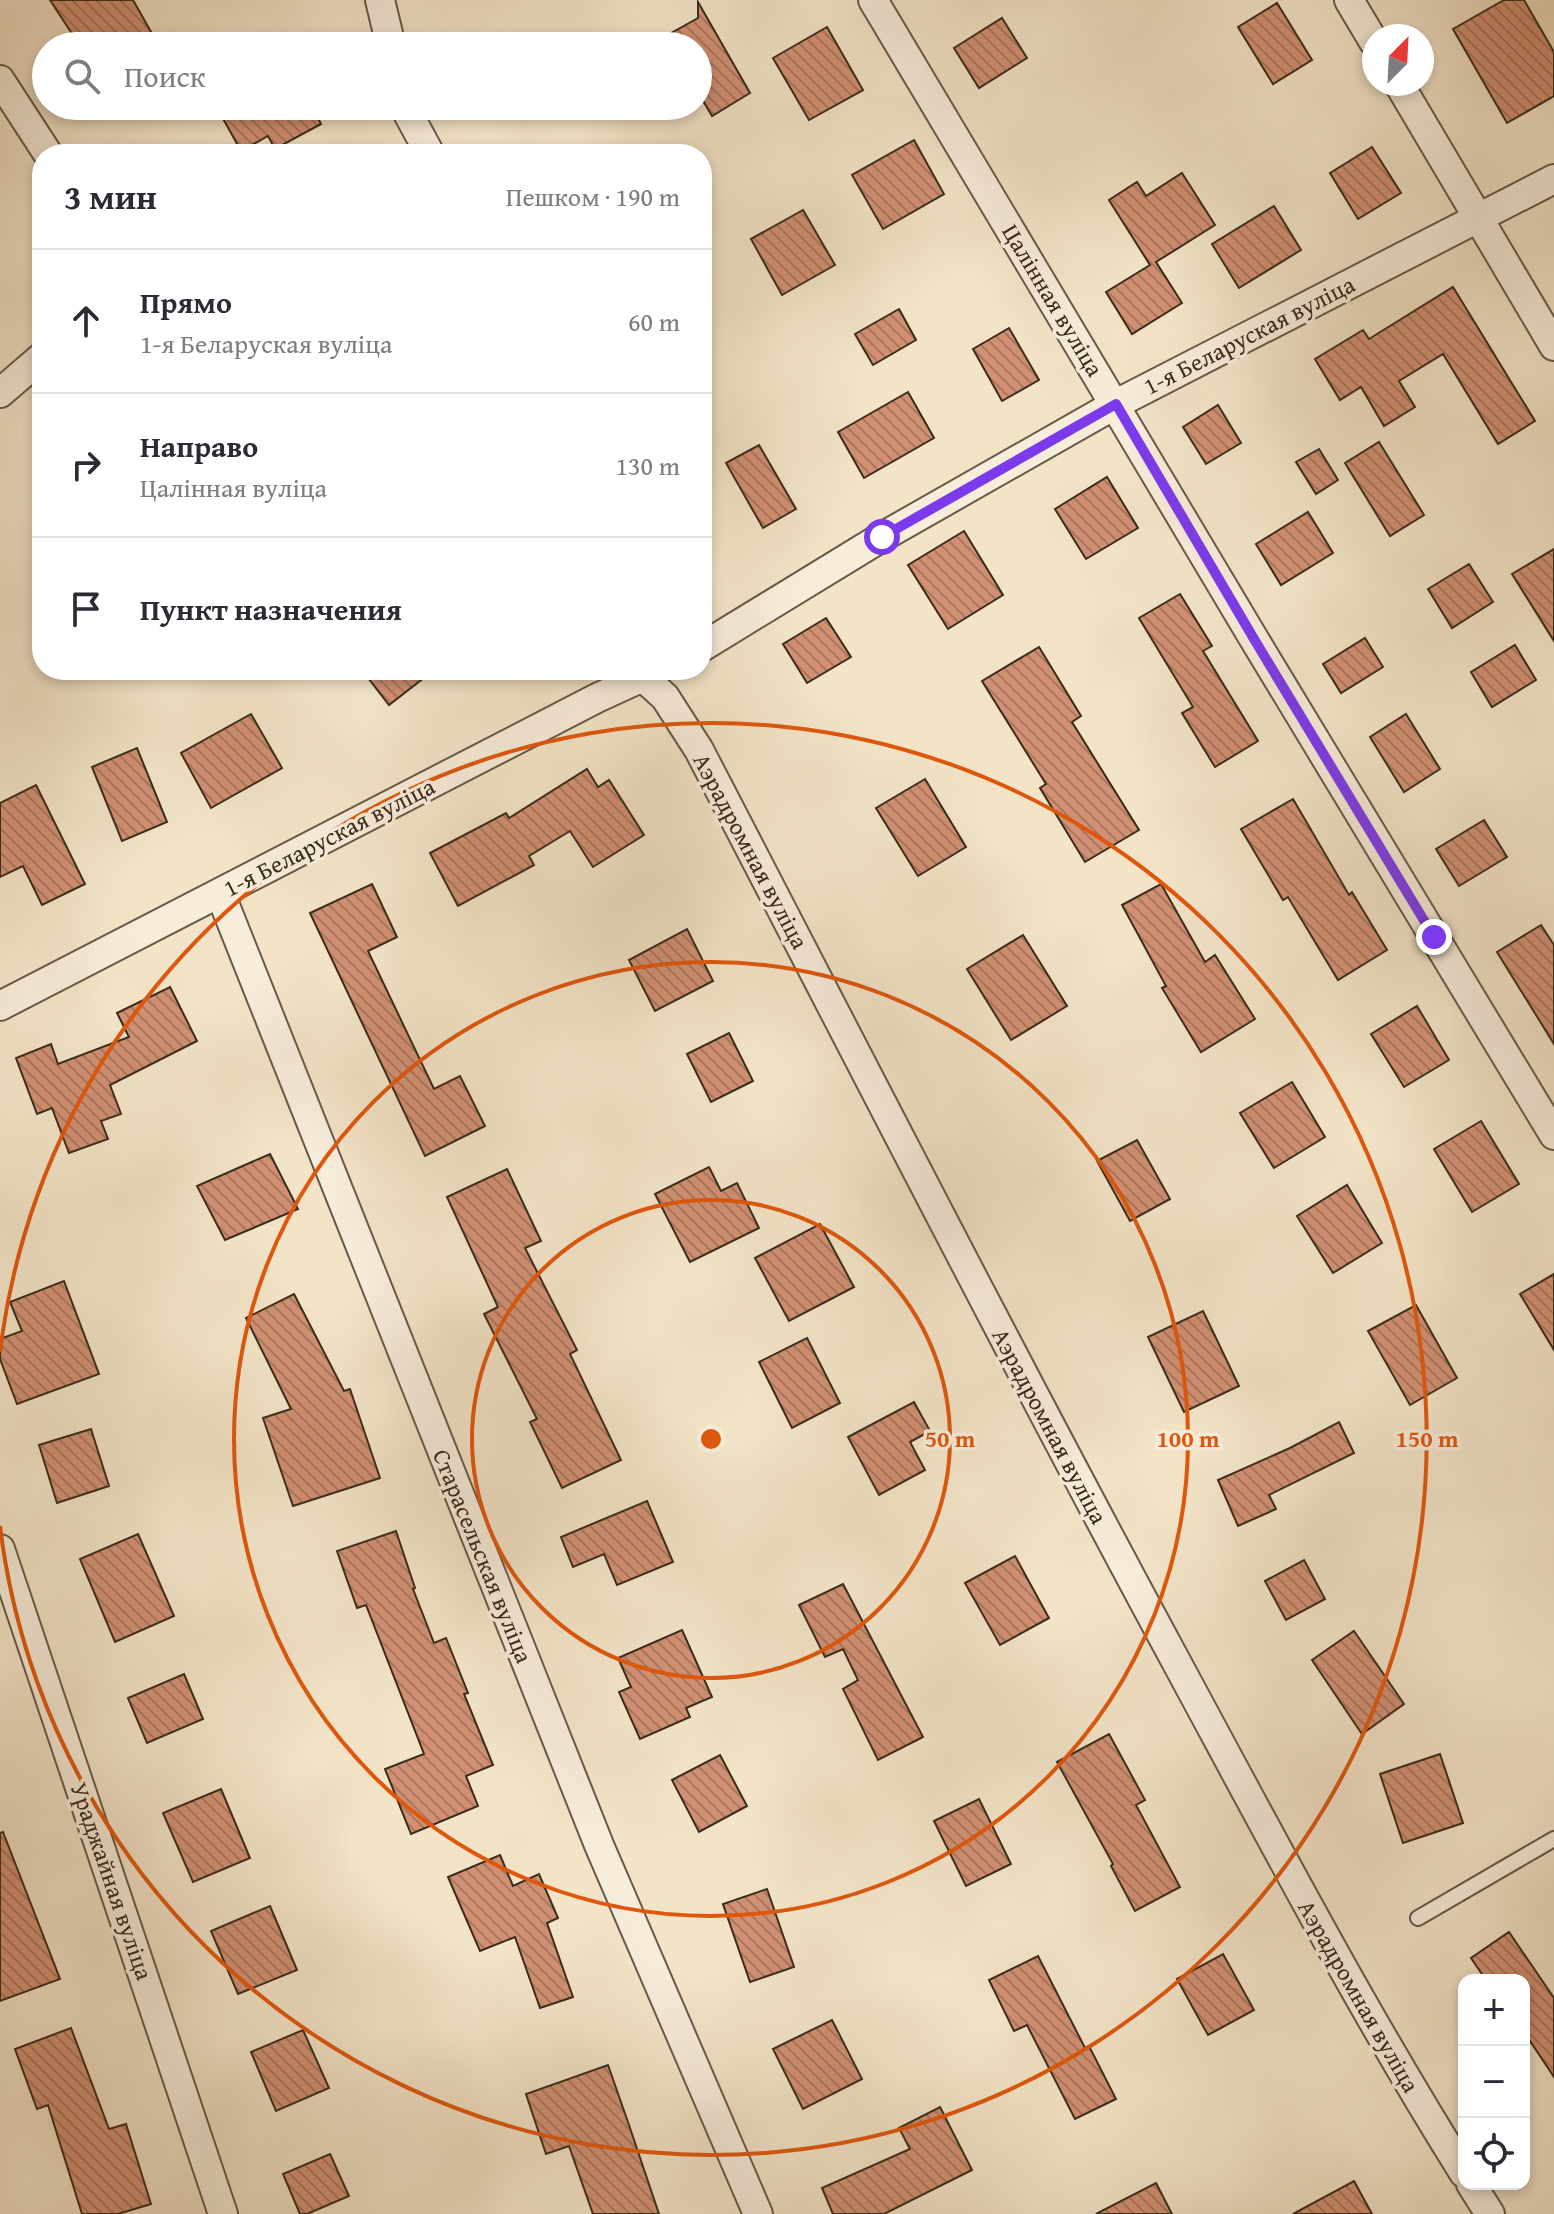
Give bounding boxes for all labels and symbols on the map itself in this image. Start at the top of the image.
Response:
north arrow [1362,24,1434,96]
street label: Цалінная вуліца [994,217,1113,383]
street label: 1-я Беларуская вуліца [1137,266,1361,403]
route start [864,519,900,555]
street label: Аэрадромная вуліца [685,747,818,956]
street label: 1-я Беларуская вуліца [217,768,441,905]
route end [1416,919,1452,955]
street label: Аэрадромная вуліца [984,1322,1117,1531]
text: 50 m [925,1421,976,1456]
text: 100 m [1156,1421,1220,1456]
text: 150 m [1395,1421,1459,1456]
centre of rings [697,1425,725,1453]
street label: Старасельская вуліца [424,1444,542,1669]
street label: Ураджайная вуліца [62,1777,162,1985]
street label: Аэрадромная вуліца [1290,1893,1429,2099]

